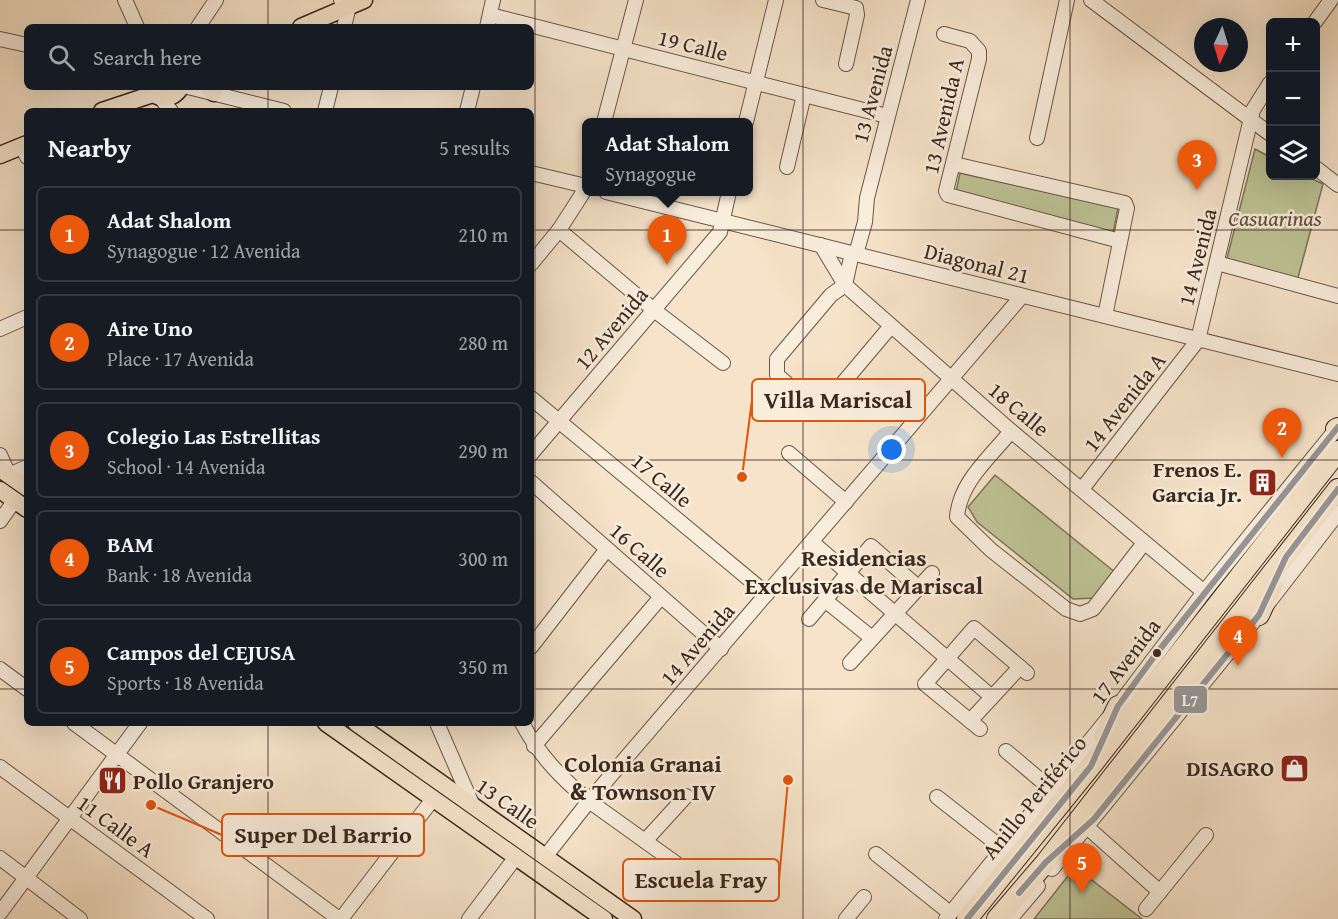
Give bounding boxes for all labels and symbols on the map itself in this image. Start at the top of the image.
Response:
north arrow [1194,18,1248,72]
street label: 19 Calle [655,21,731,69]
street label: 13 Avenida [844,41,901,146]
street label: 13 Avenida A [914,54,972,177]
pin: 3 [1178,140,1216,190]
park label: Casuarinas [1228,202,1322,234]
street label: 14 Avenida [1169,204,1225,309]
pin: 1 [648,216,686,265]
street label: Diagonal 21 [921,235,1033,291]
street label: 12 Avenida [567,279,656,376]
street label: 14 Avenida A [1075,345,1173,458]
street label: 18 Calle [981,374,1057,444]
callout: Villa Mariscal [752,379,925,421]
text: Villa Mariscal [764,382,913,417]
pin: 2 [1262,408,1302,458]
your location [877,435,906,464]
street label: 17 Calle [624,445,700,515]
place label: Frenos E. Garcia Jr. [1152,453,1242,510]
building icon: Frenos E. Garcia Jr. [1247,466,1279,498]
street label: 16 Calle [603,515,677,585]
district label: Residencias Exclusivas de Mariscal [745,540,984,603]
street label: 14 Avenida [652,595,742,692]
street label: 17 Avenida [1082,611,1168,710]
pin: 4 [1218,616,1258,666]
unlabelled marker [1151,647,1163,659]
line badge: L7 [1173,685,1208,714]
text: L7 [1182,688,1198,712]
street label: Anillo Periférico [974,728,1094,866]
district label: Colonia Granai & Townson IV [564,746,722,809]
place label: DISAGRO [1186,752,1274,784]
shop icon: DISAGRO [1279,752,1311,784]
restaurant icon: Pollo Granjero [96,765,128,797]
place label: Pollo Granjero [133,765,274,797]
street label: 13 Calle [470,770,546,836]
street label: 11 Calle A [70,787,162,866]
callout: Super Del Barrio [222,814,424,856]
text: Super Del Barrio [234,817,412,852]
pin: 5 [1062,844,1102,893]
callout: Escuela Fray [623,859,779,901]
text: Escuela Fray [635,862,768,897]

